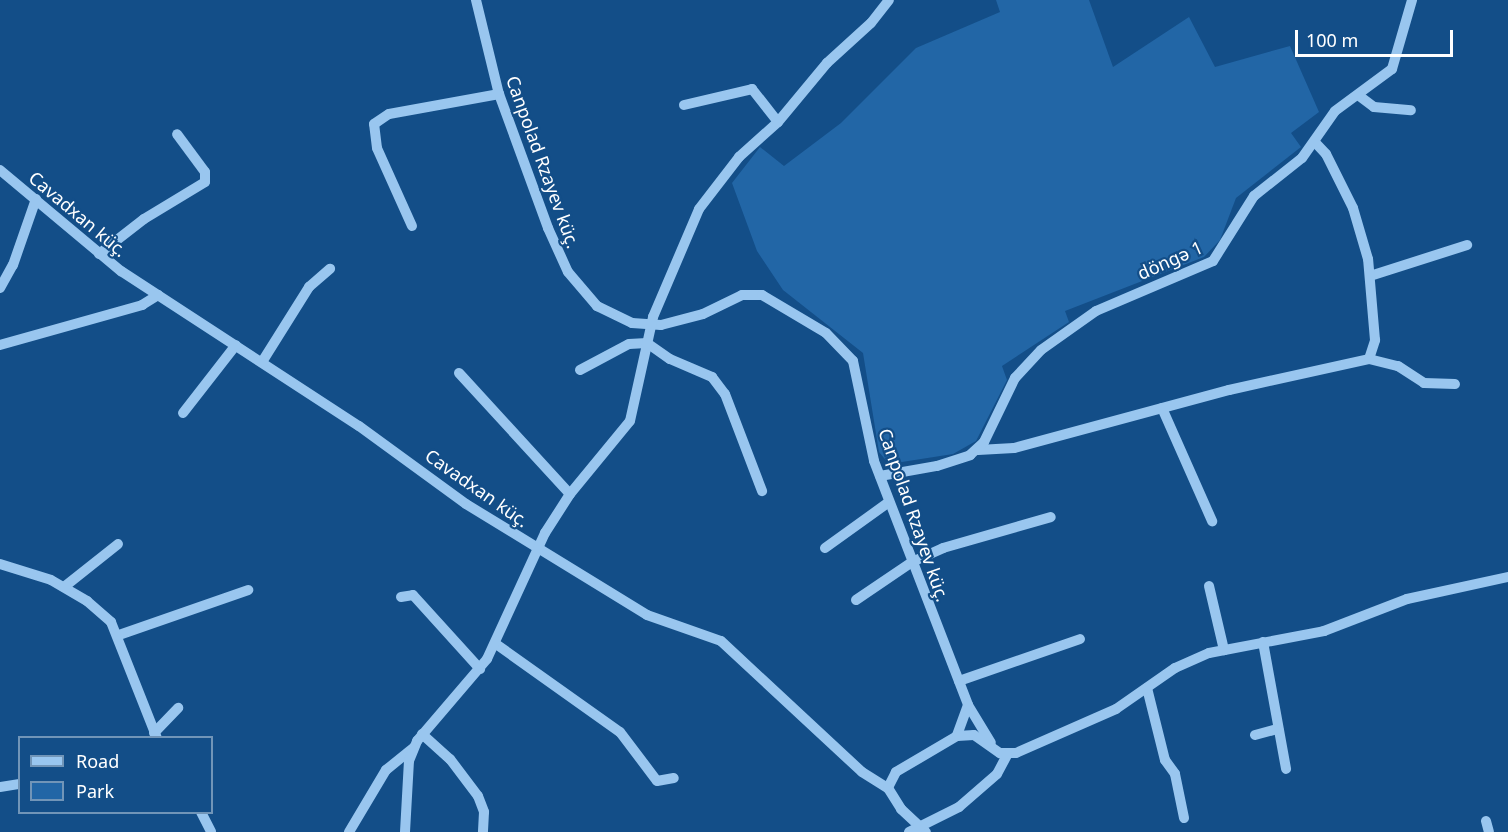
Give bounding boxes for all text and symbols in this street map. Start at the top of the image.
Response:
scale bar [1298,18,1456,56]
text: 100 m [1306,28,1358,52]
street label: Canpolad Rzayev küç. [502,73,584,251]
street label: Cavadxan küç. [25,167,131,261]
street label: döngə 1 [1134,236,1206,284]
street label: Canpolad Rzayev küç. [874,426,954,604]
street label: Cavadxan küç. [421,444,533,532]
legend [18,736,213,814]
text: Road [76,749,119,773]
text: Park [76,779,114,803]

